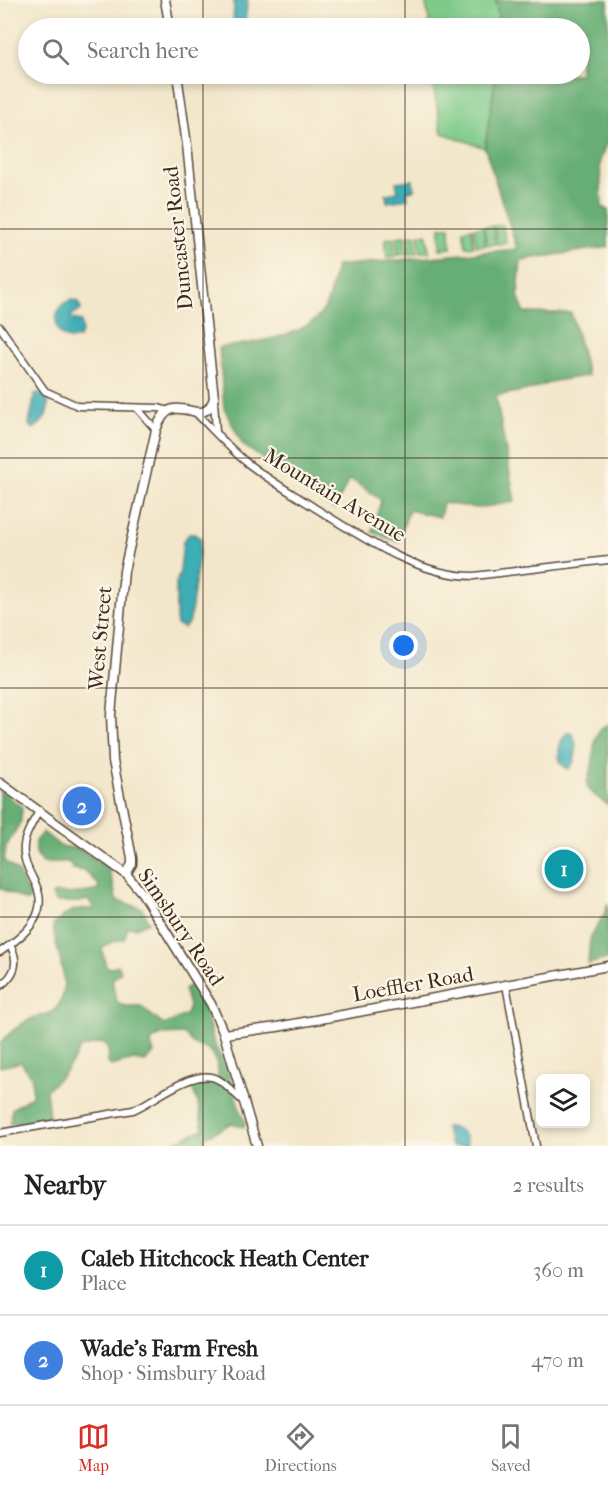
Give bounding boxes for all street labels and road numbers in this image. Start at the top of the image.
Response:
street label: Duncaster Road [158,164,198,311]
street label: Mountain Avenue [260,443,410,547]
street label: West Street [83,584,117,692]
street label: Simsbury Road [133,864,229,991]
street label: Loeffler Road [351,961,476,1006]

